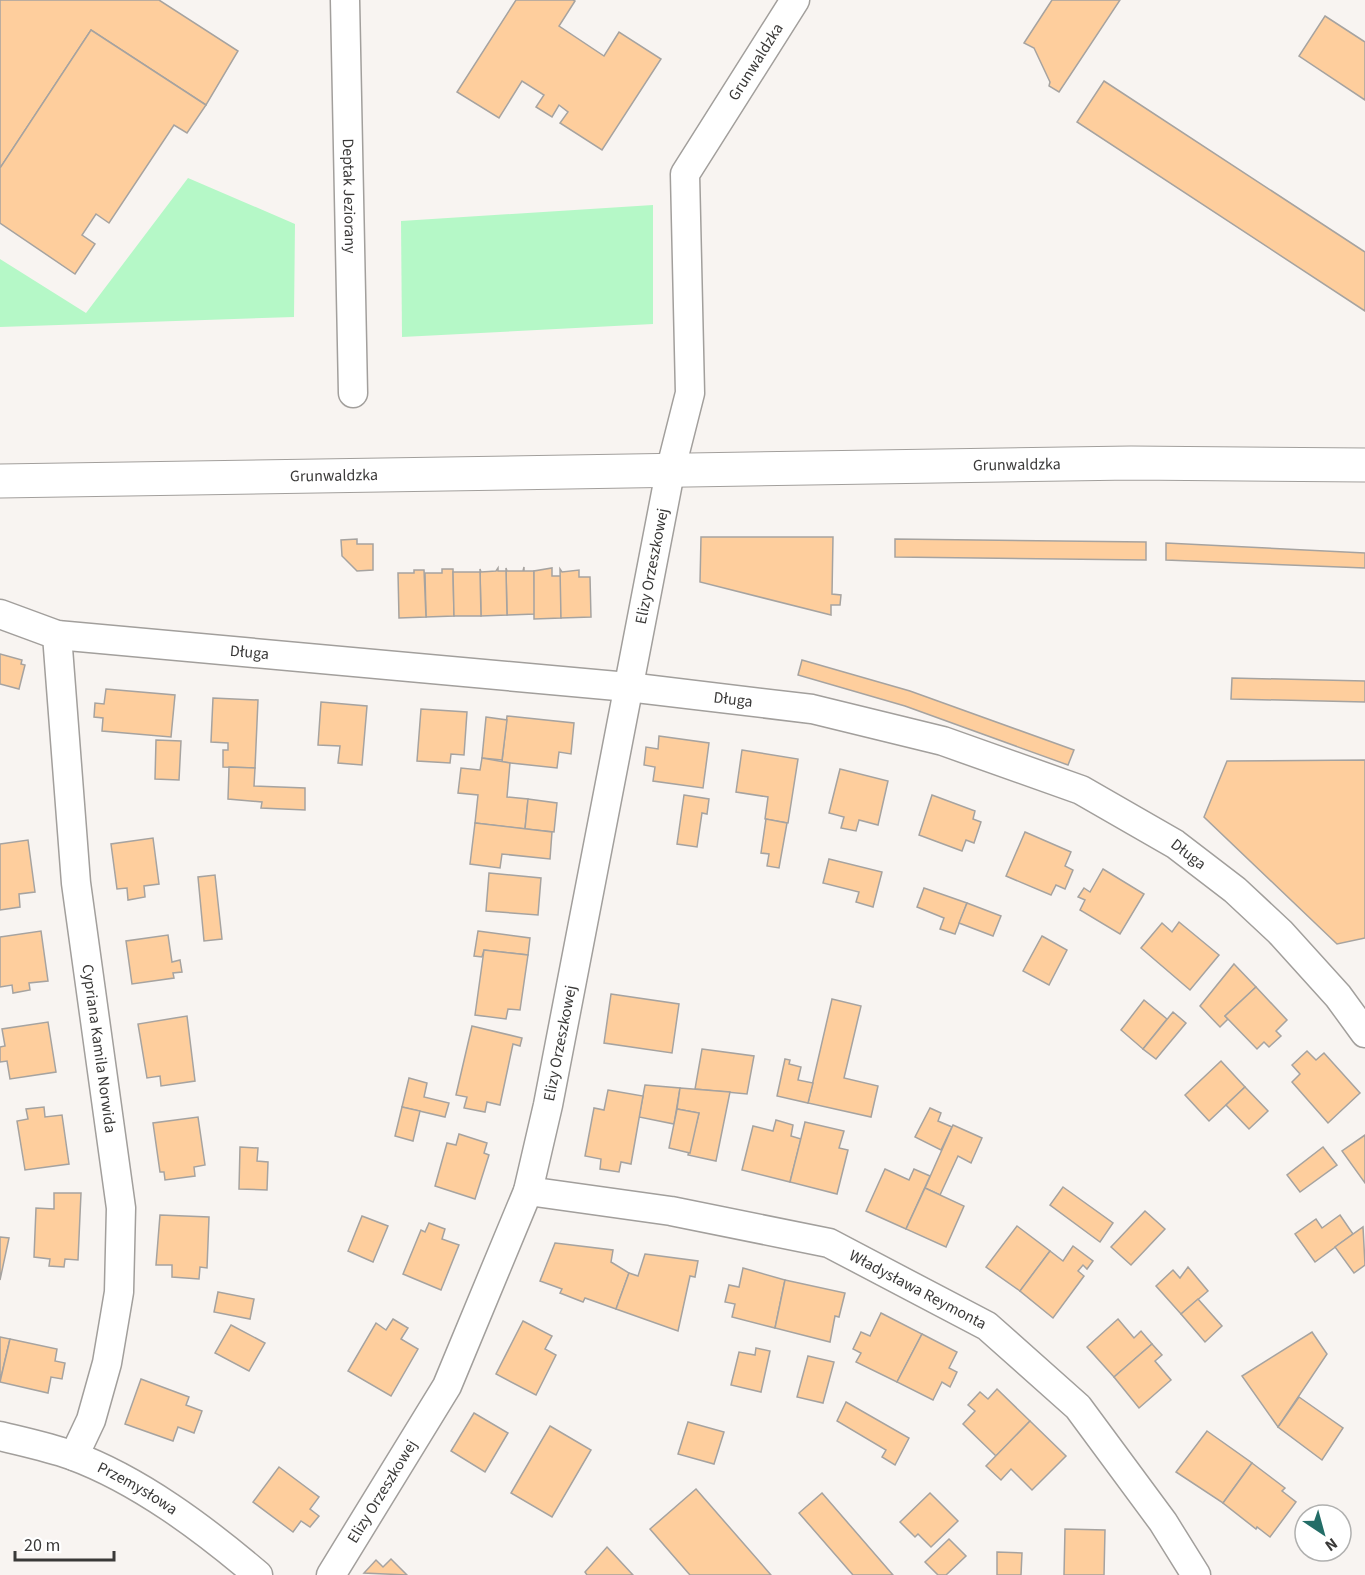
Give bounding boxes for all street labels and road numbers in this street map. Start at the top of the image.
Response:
street label: Grunwaldzka [723,19,789,105]
street label: Deptak Jeziorany [337,138,361,254]
street label: Grunwaldzka [973,453,1061,477]
street label: Grunwaldzka [290,464,378,487]
street label: Elizy Orzeszkowej [630,506,674,626]
street label: Długa [229,640,270,665]
street label: Długa [712,686,754,713]
street label: Długa [1166,834,1211,875]
street label: Cypriana Kamila Norwida [76,963,122,1134]
street label: Elizy Orzeszkowej [538,983,582,1103]
street label: Władysława Reymonta [845,1245,990,1335]
street label: Elizy Orzeszkowej [342,1436,422,1547]
street label: Przemysłowa [94,1456,182,1520]

